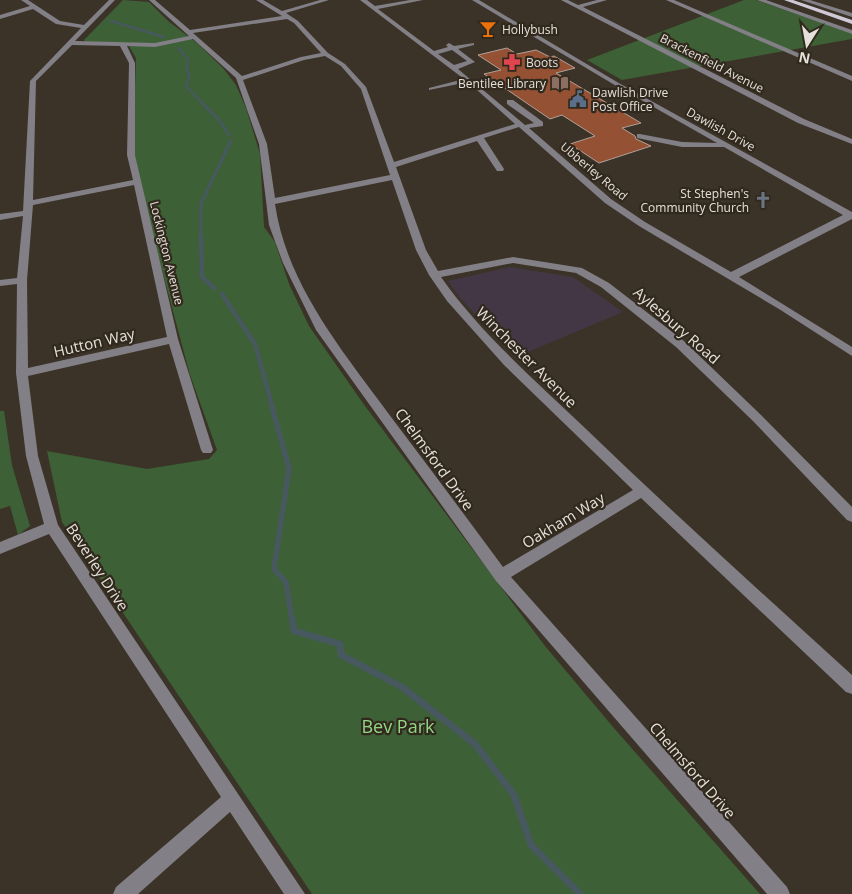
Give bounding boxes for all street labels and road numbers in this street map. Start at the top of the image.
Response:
street label: Brackenfield Avenue [657,29,767,97]
street label: Dawlish Drive [684,103,759,155]
street label: Ubberley Road [557,138,631,204]
street label: Lockington Avenue [146,199,188,307]
street label: Aylesbury Road [630,282,724,368]
street label: Winchester Avenue [472,302,582,412]
street label: Hutton Way [51,323,137,361]
street label: Chelmsford Drive [391,404,479,514]
street label: Oakham Way [518,487,608,552]
street label: Beverley Drive [62,519,134,615]
street label: Chelmsford Drive [645,717,741,823]

